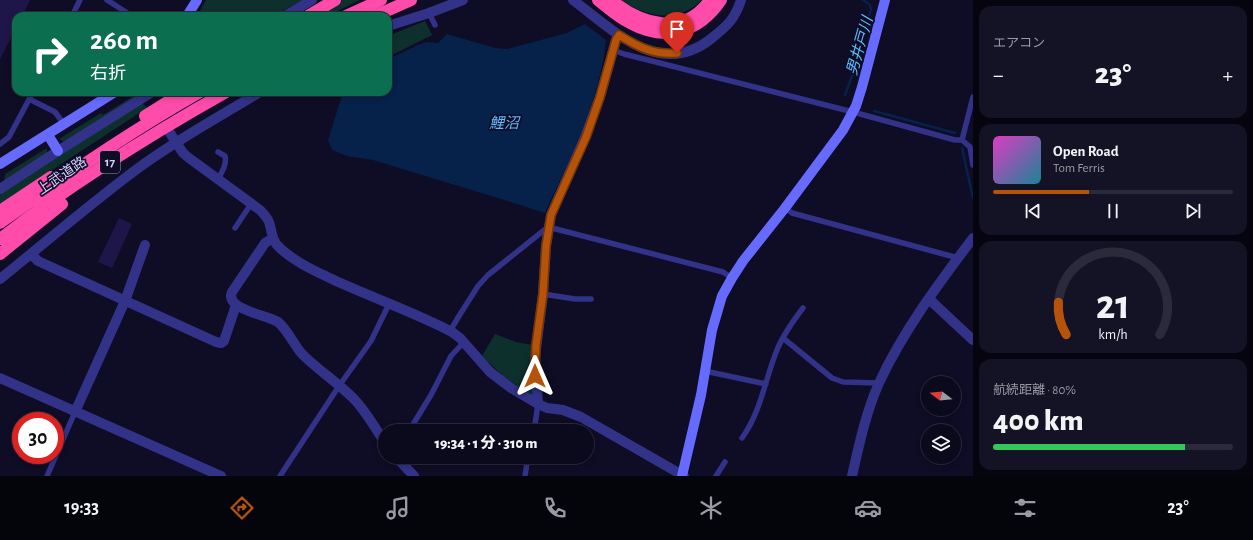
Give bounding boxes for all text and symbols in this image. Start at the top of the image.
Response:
pin [660,12,694,53]
water label: 男井戸川 [844,13,876,77]
icon: arrive [666,18,688,40]
text: 260 m [90,27,158,55]
icon: right [24,28,76,80]
text: エアコン [993,37,1045,50]
text: 23° [1095,59,1131,89]
text: − [993,64,1004,86]
text: + [1222,64,1233,86]
text: 右折 [90,65,126,83]
water label: 鯉沼 [489,115,521,131]
text: Open Road [1053,144,1119,159]
road number: 17 [100,151,120,173]
street label: 上武道路 [34,154,89,197]
text: Tom Ferris [1053,162,1105,175]
icon: previous [1022,200,1044,222]
icon: pause [1102,200,1124,222]
icon: next [1182,200,1204,222]
text: 21 [1096,285,1130,326]
text: km/h [1098,327,1128,341]
position arrow [514,355,556,397]
north arrow [921,376,961,416]
map controls [921,376,961,464]
text: 航続距離 · 80% [993,384,1076,397]
text: 400 km [993,406,1084,436]
speed limit sign: 30 [12,412,64,464]
button: layers [921,424,961,464]
text: 19:34 · 1 分 · 310 m [434,436,538,451]
icon: directions [228,494,256,522]
icon: music [384,494,412,522]
icon: phone [541,494,569,522]
icon: climate [697,494,725,522]
icon: car [854,494,882,522]
icon: filters [1011,494,1039,522]
text: 19:33 [64,499,99,517]
text: 23° [1167,499,1189,517]

